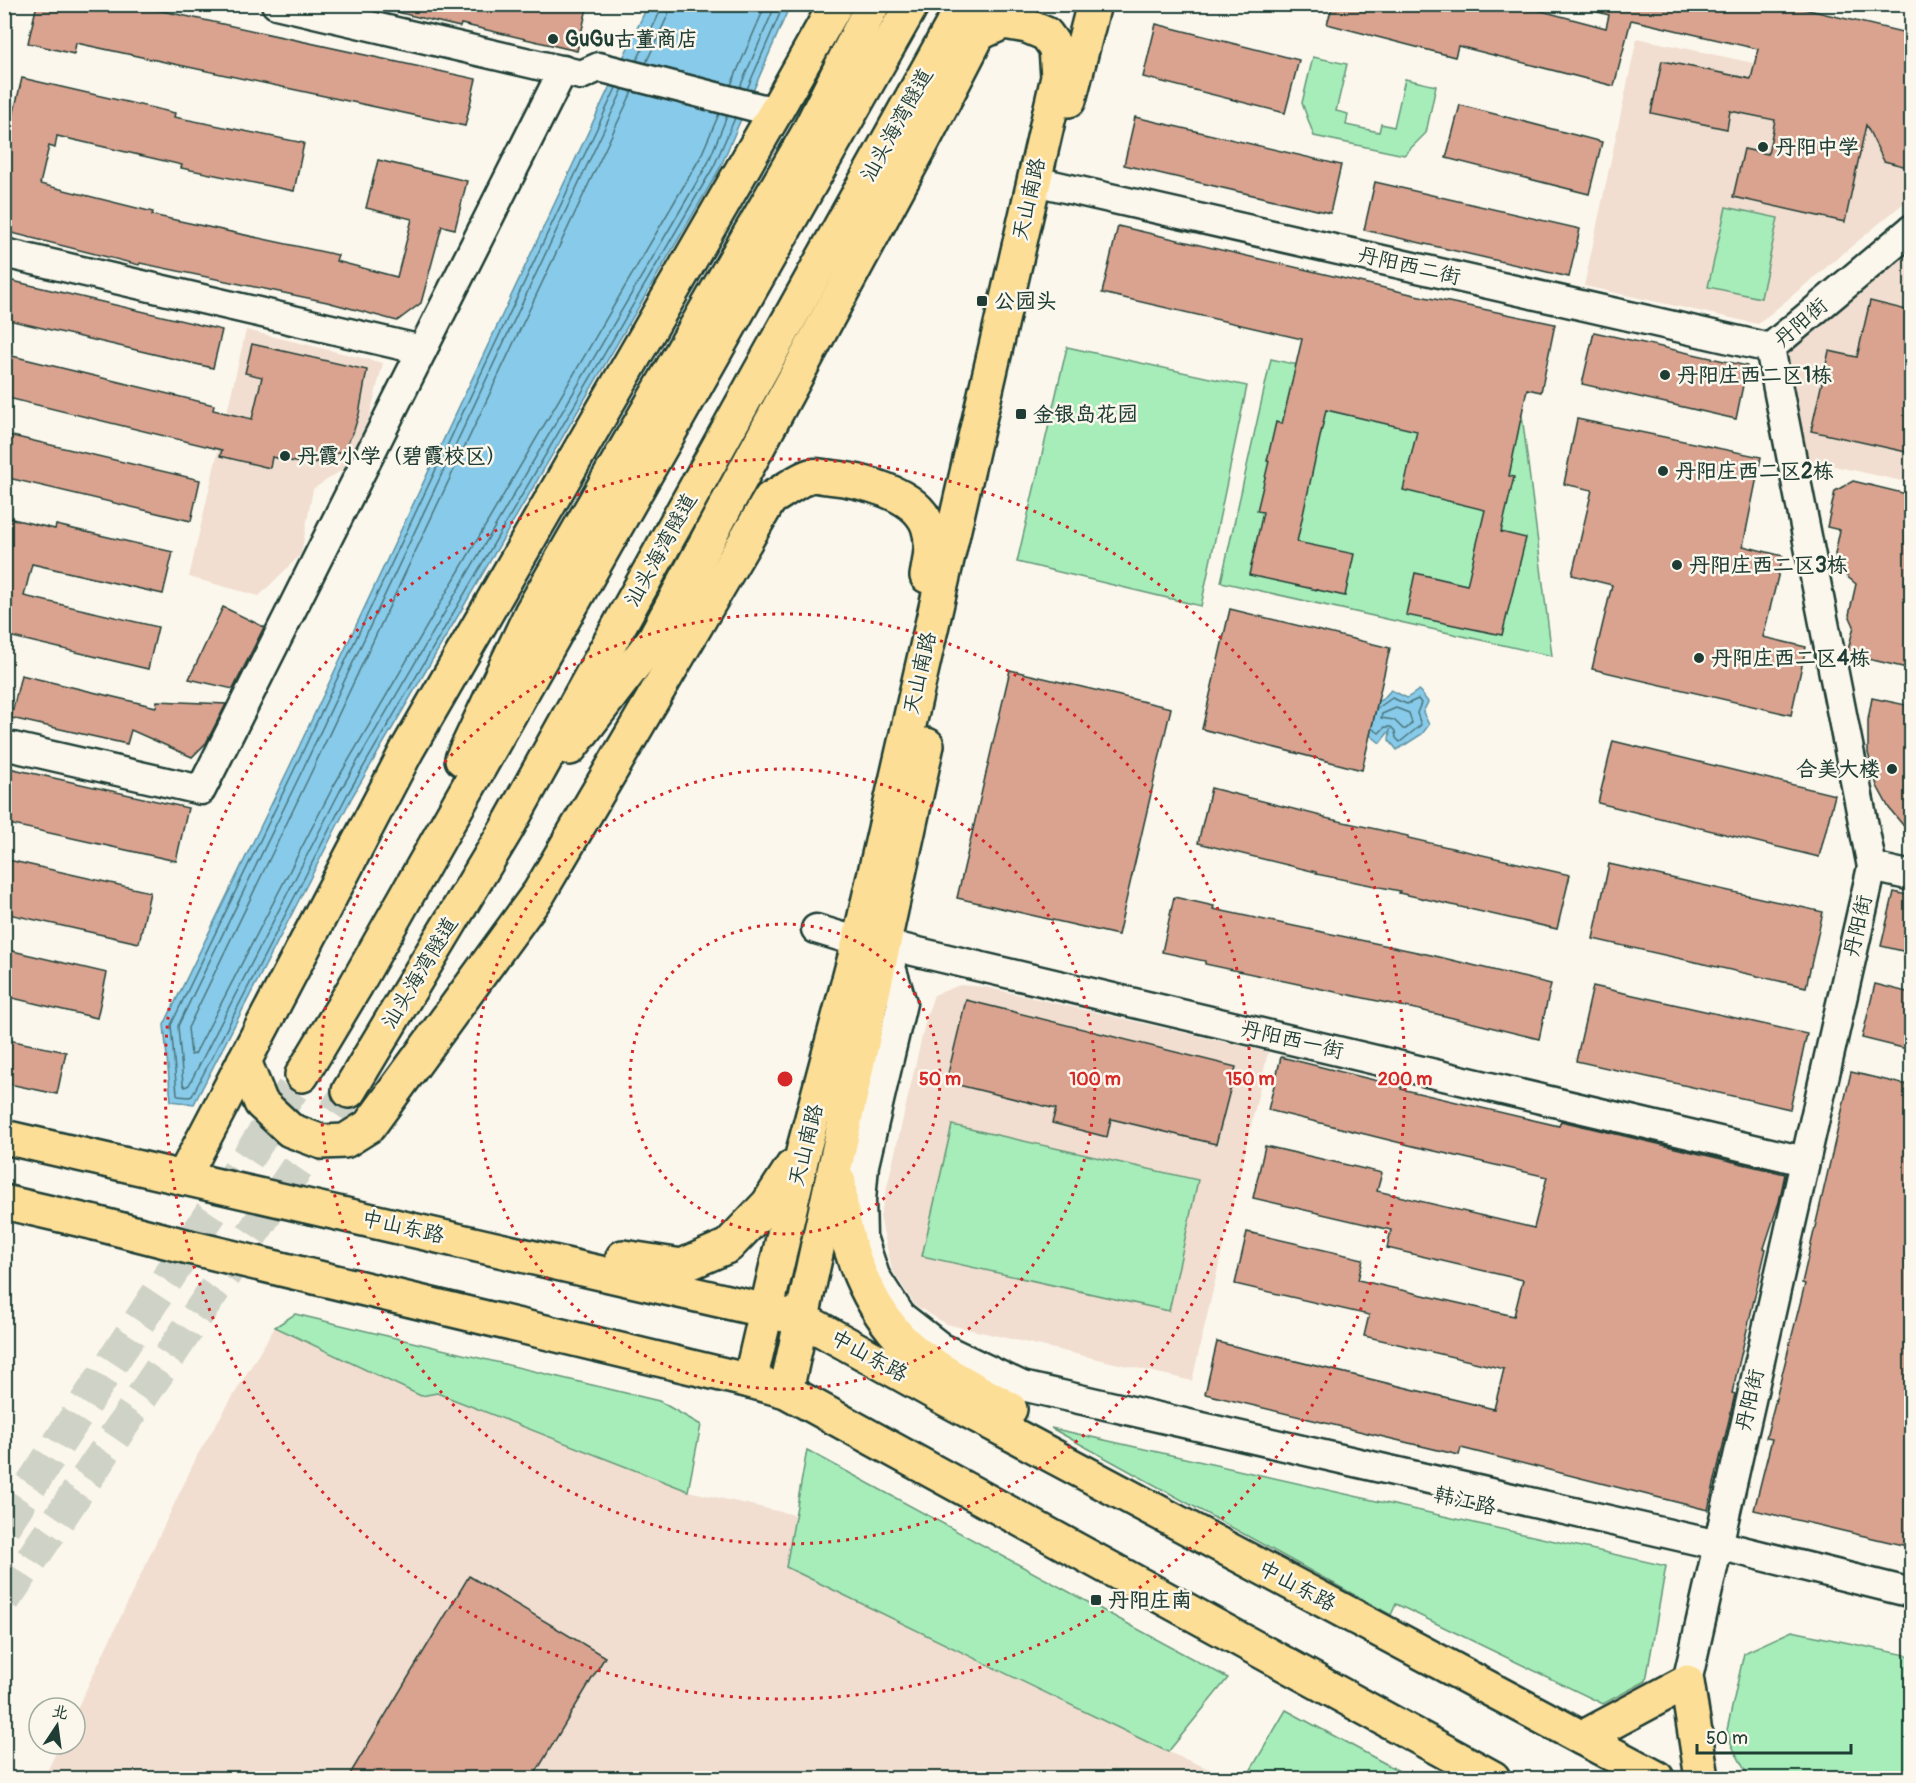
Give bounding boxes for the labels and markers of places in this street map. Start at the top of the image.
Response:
place label: GuGu古董商店 [565,26,698,53]
marker: GuGu古董商店 [546,32,560,46]
place label: 丹阳中学 [1775,134,1859,161]
marker: 丹阳中学 [1756,140,1770,154]
place label: 公园头 [994,288,1057,315]
marker: 公园头 [975,294,989,308]
place label: 丹阳庄西二区1栋 [1677,362,1832,389]
marker: 丹阳庄西二区1栋 [1658,368,1672,382]
place label: 金银岛花园 [1033,401,1138,428]
marker: 金银岛花园 [1014,407,1028,421]
place label: 丹霞小学（碧霞校区） [297,443,507,470]
marker: 丹霞小学（碧霞校区） [278,449,292,463]
place label: 丹阳庄西二区2栋 [1675,458,1834,485]
marker: 丹阳庄西二区2栋 [1656,464,1670,478]
place label: 丹阳庄西二区3栋 [1689,552,1848,579]
marker: 丹阳庄西二区3栋 [1670,558,1684,572]
place label: 丹阳庄西二区4栋 [1711,645,1870,672]
marker: 丹阳庄西二区4栋 [1692,651,1706,665]
place label: 合美大楼 [1796,756,1880,783]
marker: 合美大楼 [1885,762,1899,776]
centre of rings [775,1069,795,1089]
place label: 丹阳庄南 [1108,1587,1192,1614]
marker: 丹阳庄南 [1089,1593,1103,1607]

